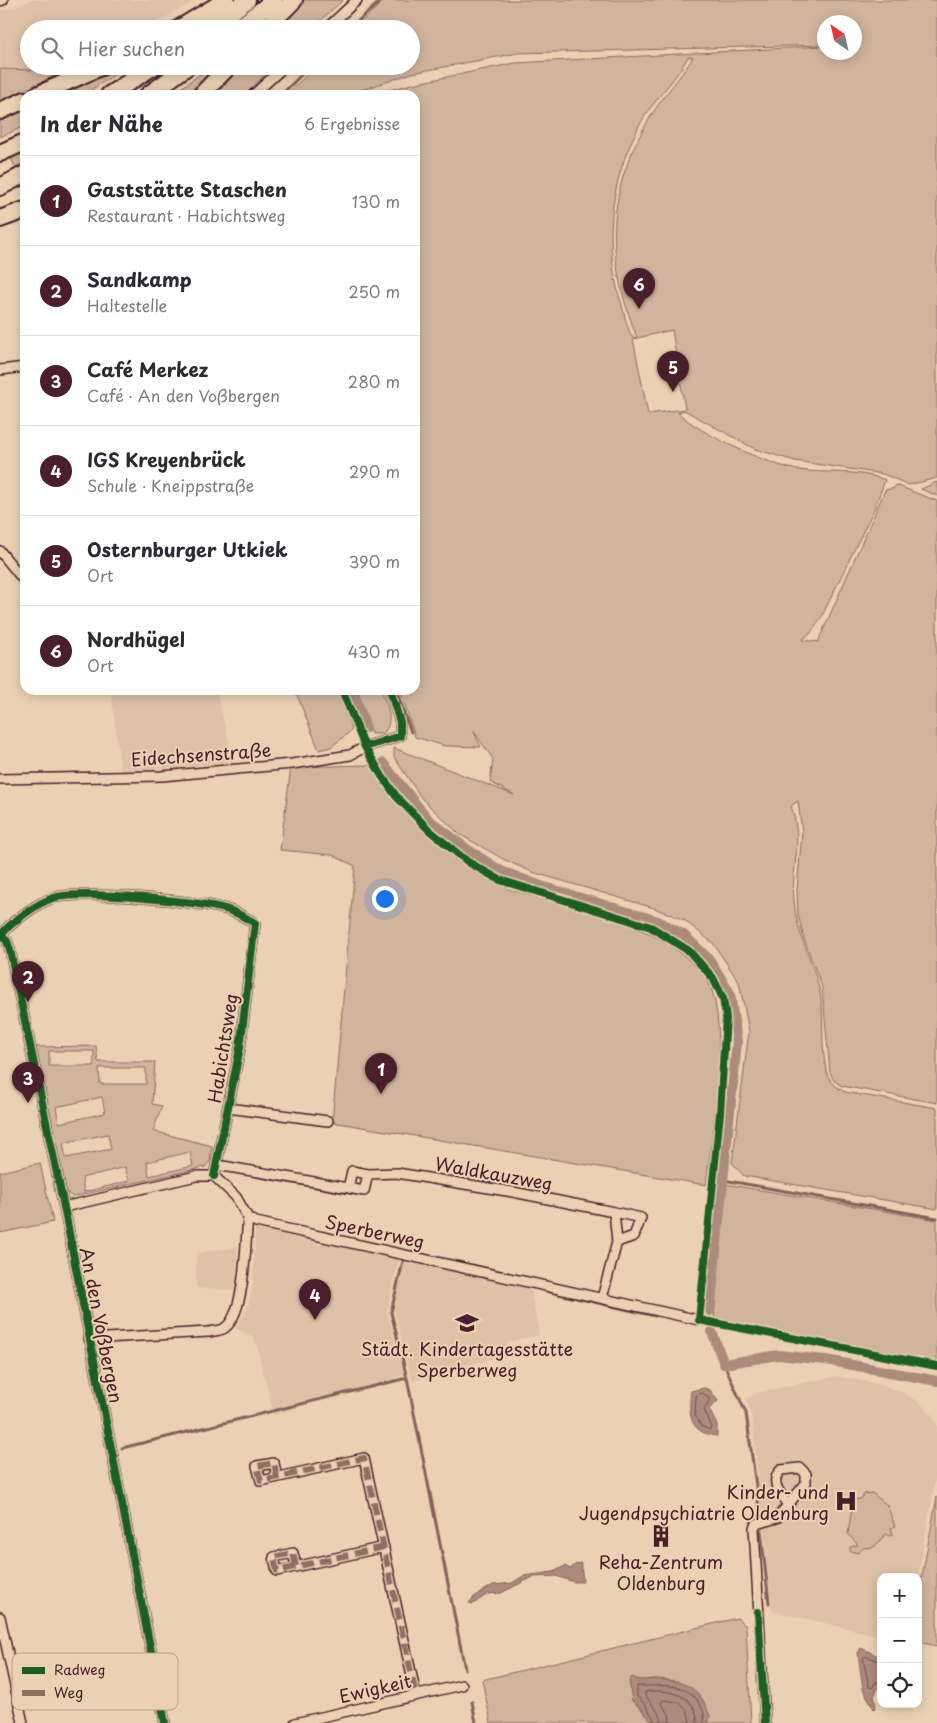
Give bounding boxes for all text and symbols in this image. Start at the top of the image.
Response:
north arrow [817,15,862,60]
search box [20,20,420,75]
icon: search [38,34,66,62]
text: Hier suchen [78,34,185,62]
text: In der Nähe [40,107,162,139]
text: 6 Ergebnisse [304,111,400,135]
text: Gaststätte Staschen [87,175,287,203]
text: 1 [52,189,60,213]
text: 130 m [352,189,400,213]
text: Restaurant · Habichtsweg [87,203,286,227]
text: Sandkamp [87,265,192,293]
pin: 6 [623,268,655,309]
text: 2 [50,279,62,303]
text: 250 m [349,279,400,303]
text: Haltestelle [87,293,167,317]
pin: 5 [657,351,689,392]
text: Café Merkez [87,355,208,383]
text: 3 [51,369,61,393]
text: 280 m [348,369,400,393]
text: Café · An den Voßbergen [87,383,280,407]
text: IGS Kreyenbrück [87,445,246,473]
text: 4 [51,459,61,483]
text: 290 m [349,459,400,483]
text: Schule · Kneippstraße [87,473,254,497]
text: Osternburger Utkiek [87,535,288,563]
text: 5 [51,549,61,573]
text: 390 m [349,549,400,573]
text: Ort [87,563,114,587]
text: Nordhügel [87,625,185,653]
text: 6 [50,639,62,663]
text: 430 m [348,639,400,663]
text: Ort [87,653,114,677]
street label: Eidechsenstraße [130,736,272,772]
your location [372,886,398,912]
pin: 2 [12,961,44,1002]
street label: Habichtsweg [200,991,244,1105]
pin: 1 [365,1053,397,1094]
pin: 3 [12,1062,44,1103]
street label: Waldkauzweg [433,1149,555,1197]
street label: Sperberweg [323,1207,427,1255]
street label: An den Voßbergen [74,1245,130,1405]
pin: 4 [299,1279,331,1320]
school or university icon: Städt. Kindertagesstätte Sperberweg [454,1310,480,1336]
place label: Städt. Kindertagesstätte Sperberweg [361,1335,573,1383]
place label: Kinder- und Jugendpsychiatrie Oldenburg [579,1478,829,1526]
hospital icon: Kinder- und Jugendpsychiatrie Oldenburg [833,1488,859,1514]
building icon: Reha-Zentrum Oldenburg [648,1523,674,1549]
place label: Reha-Zentrum Oldenburg [599,1548,723,1596]
map controls [877,1573,922,1708]
button: + [877,1573,922,1618]
button: − [877,1618,922,1663]
legend [12,1653,178,1710]
text: Radweg [54,1659,106,1680]
button: locate [877,1663,922,1708]
street label: Ewigkeit [336,1667,414,1709]
text: Weg [54,1682,83,1703]

